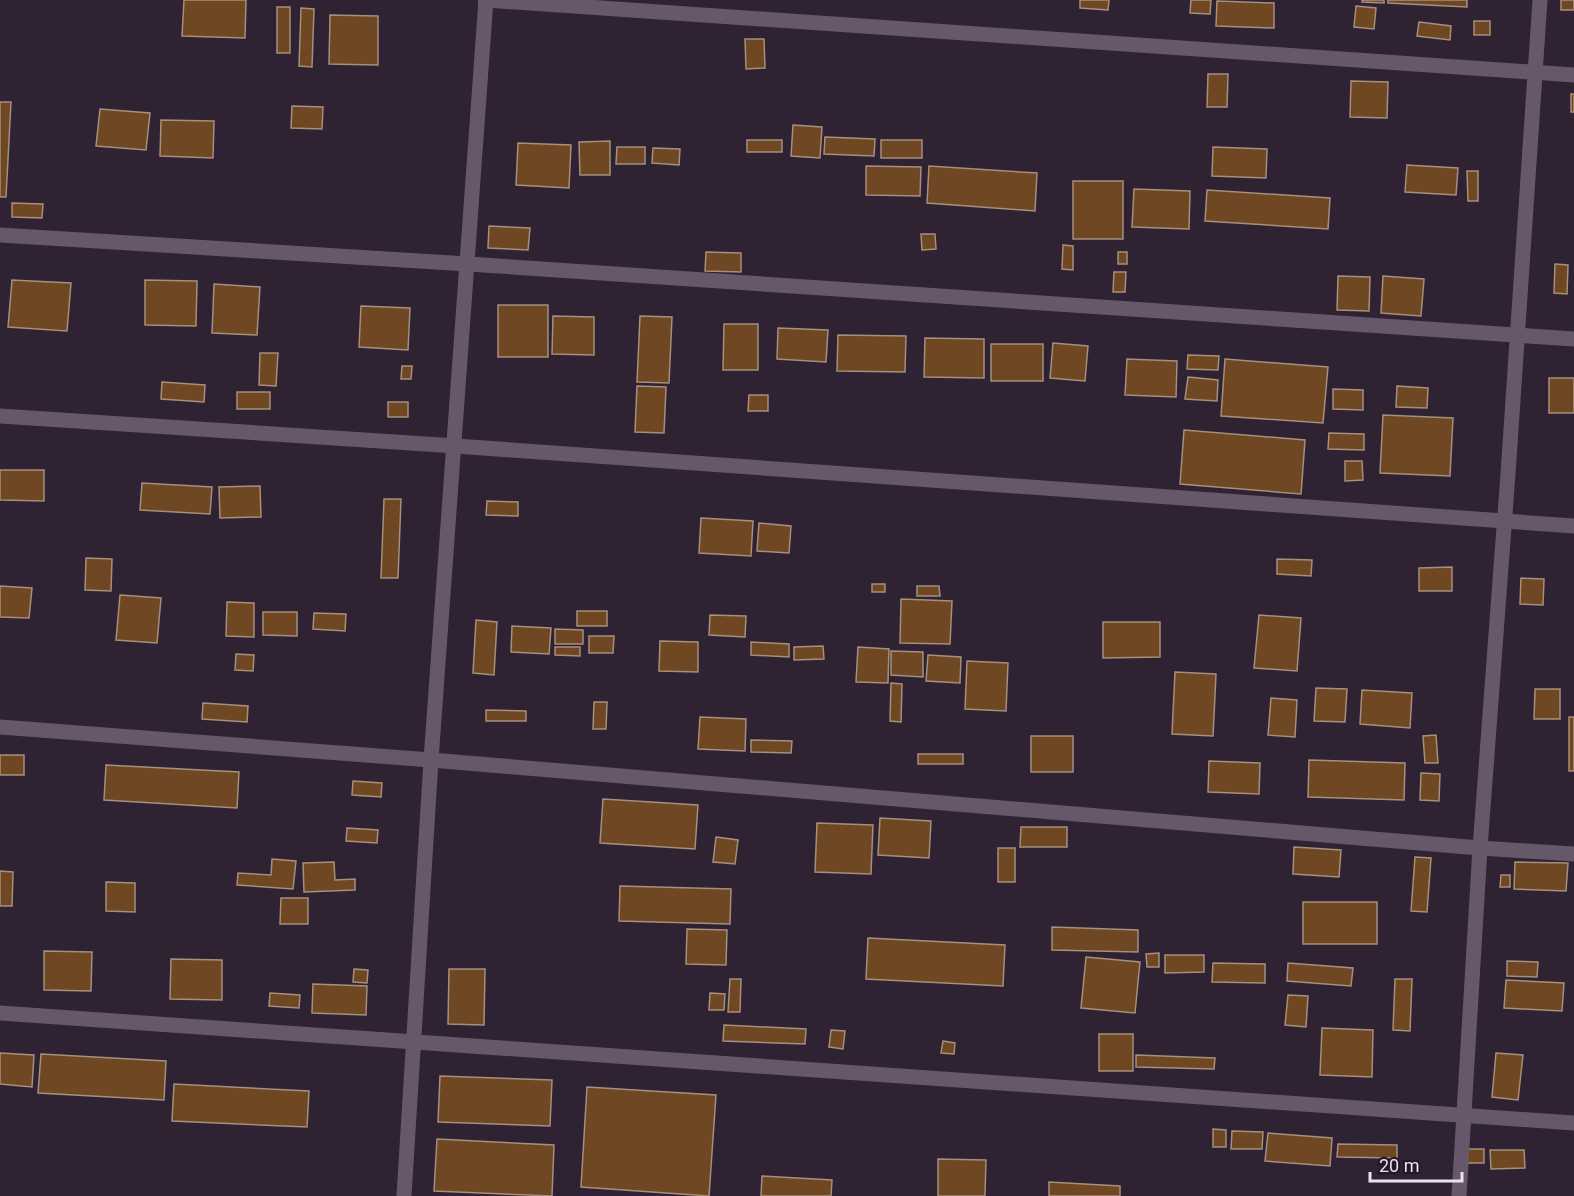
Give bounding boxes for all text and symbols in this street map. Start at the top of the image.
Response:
scale bar [1370,1145,1462,1183]
text: 20 m [1379,1155,1419,1176]

